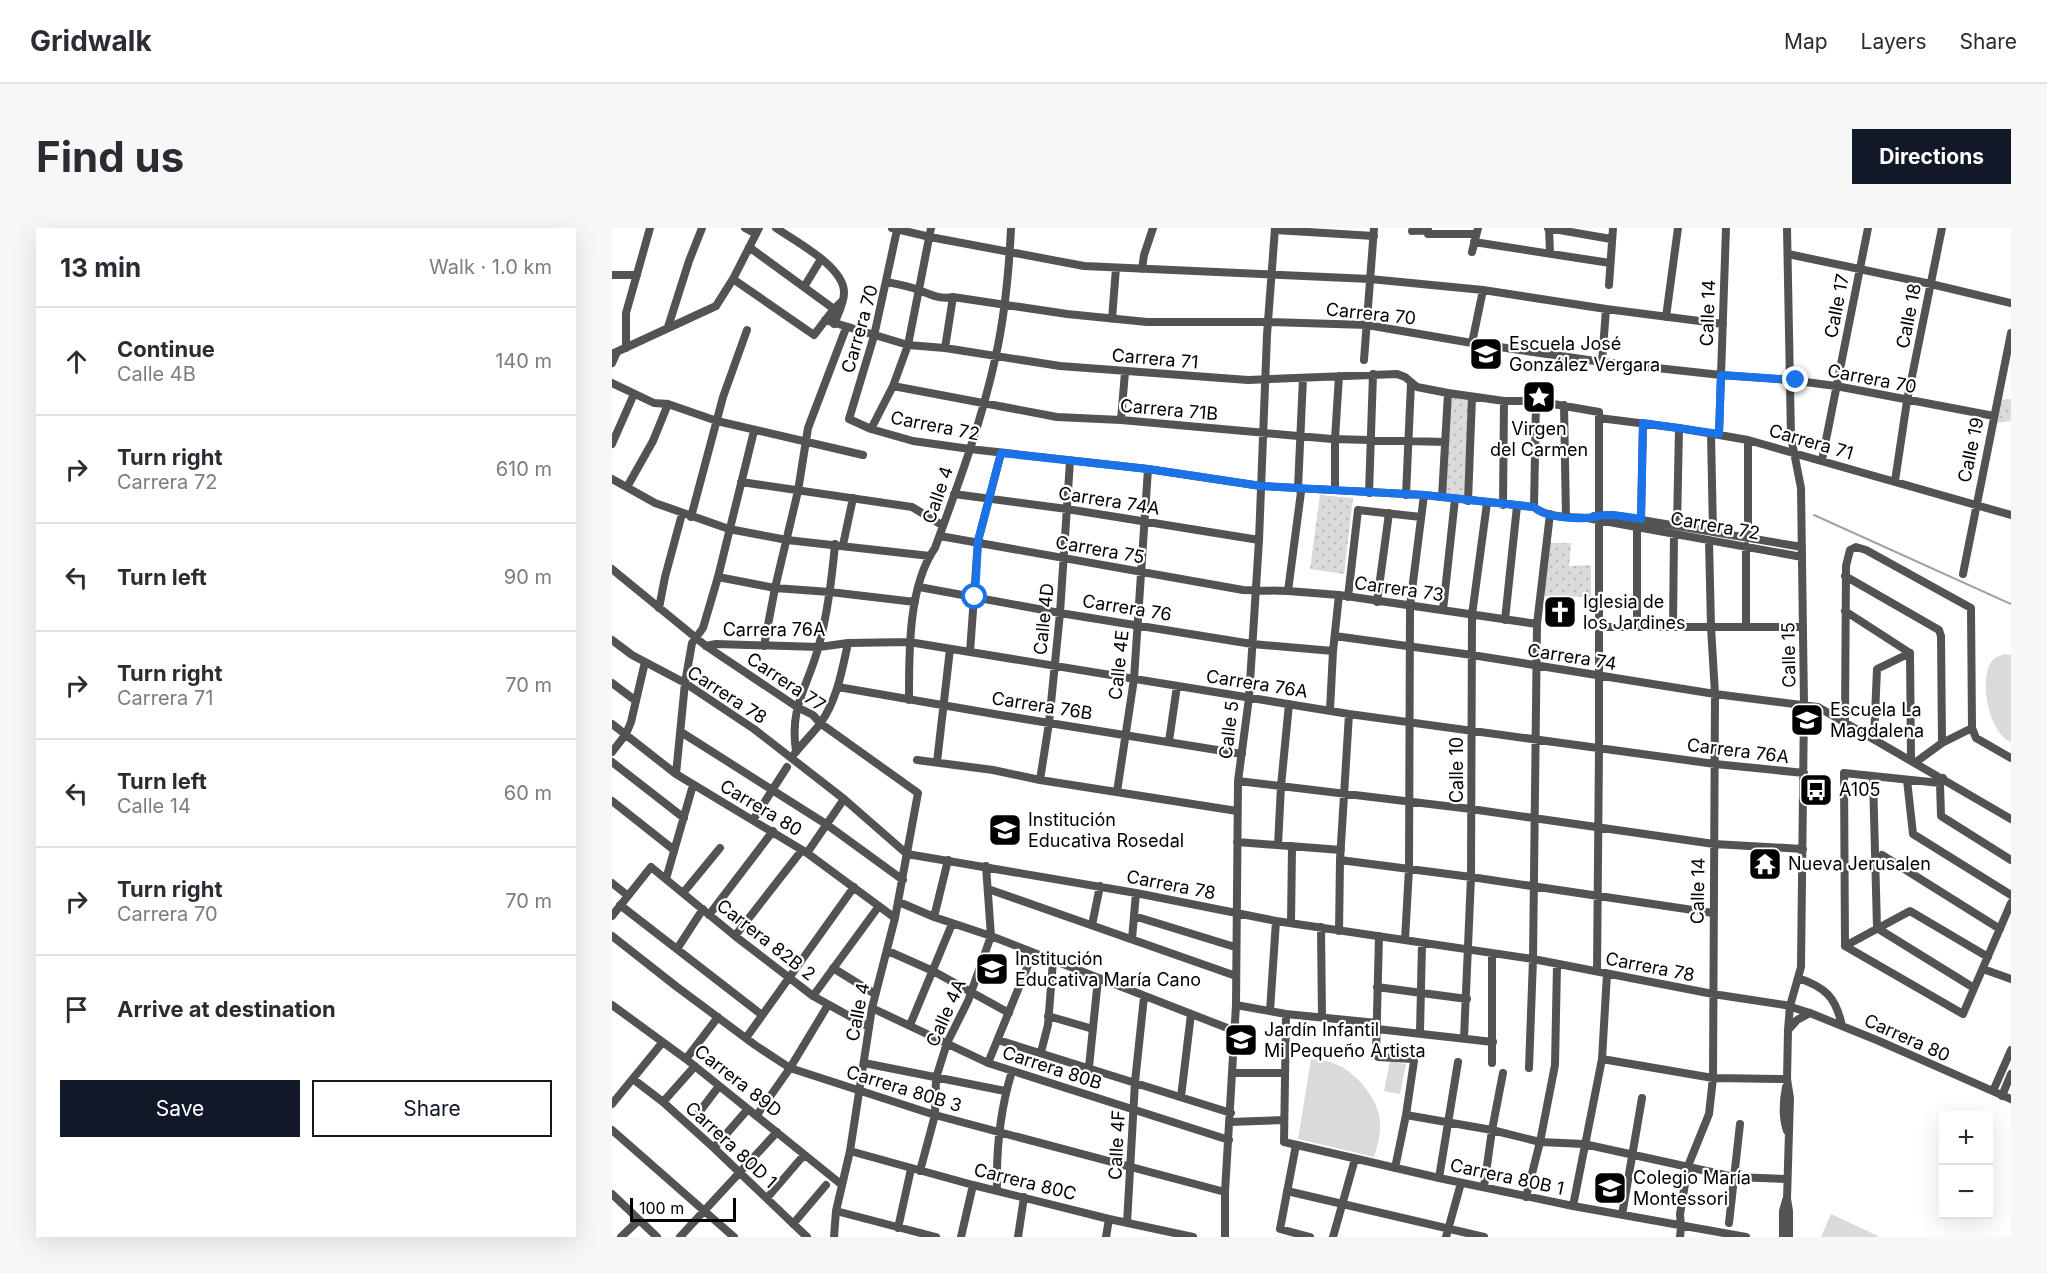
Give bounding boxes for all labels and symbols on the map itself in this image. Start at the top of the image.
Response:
street label: Calle 17 [1820,272,1853,340]
street label: Calle 14 [1696,279,1719,347]
street label: Carrera 70 [837,282,882,375]
street label: Calle 18 [1892,282,1925,350]
street label: Carrera 70 [1325,298,1417,329]
place label: Escuela José González Vergara [1509,333,1660,375]
school or university icon: Escuela José González Vergara [1468,336,1504,372]
street label: Carrera 71 [1111,344,1199,373]
street label: Carrera 70 [1826,360,1919,397]
route end [1782,366,1808,392]
place icon: Virgen del Carmen [1521,379,1557,415]
street label: Carrera 71B [1119,395,1219,424]
street label: Carrera 72 [889,407,981,444]
street label: Calle 19 [1953,415,1988,484]
place label: Virgen del Carmen [1490,418,1588,460]
street label: Carrera 71 [1767,419,1856,464]
street label: Calle 4 [918,463,957,526]
street label: Carrera 74A [1057,482,1161,519]
street label: Carrera 72 [1669,507,1761,544]
street label: Carrera 75 [1054,531,1146,568]
street label: Carrera 73 [1353,572,1445,605]
street label: Calle 4D [1029,582,1058,656]
route start [961,583,987,609]
street label: Carrera 76 [1081,590,1173,625]
place label: Iglesia de los Jardines [1583,591,1686,633]
church icon: Iglesia de los Jardines [1542,594,1578,630]
street label: Carrera 76A [723,619,825,640]
street label: Calle 15 [1777,622,1800,688]
street label: Calle 4E [1104,629,1133,701]
street label: Carrera 74 [1526,639,1618,674]
street label: Carrera 77 [743,648,829,715]
street label: Carrera 78 [684,661,771,728]
street label: Carrera 76A [1205,665,1309,702]
street label: Carrera 76B [990,687,1094,724]
place label: Escuela La Magdalena [1830,699,1924,741]
street label: Calle 5 [1215,700,1242,760]
school or university icon: Escuela La Magdalena [1789,702,1825,738]
street label: Carrera 76A [1686,734,1790,767]
street label: Calle 10 [1446,737,1467,803]
bus stop icon: A105 [1798,772,1834,808]
street label: Carrera 80 [717,775,806,840]
place label: A105 [1839,779,1880,800]
place label: Institución Educativa Rosedal [1028,809,1184,851]
school or university icon: Institución Educativa Rosedal [987,812,1023,848]
temple icon: Nueva Jerusalen [1747,846,1783,882]
place label: Nueva Jerusalen [1788,853,1931,874]
street label: Calle 14 [1686,858,1709,924]
street label: Carrera 78 [1125,866,1217,903]
street label: Carrera 82B 2 [713,895,820,985]
place label: Institución Educativa María Cano [1015,948,1201,990]
street label: Carrera 78 [1604,948,1696,985]
school or university icon: Institución Educativa María Cano [974,951,1010,987]
street label: Calle 4A [921,976,970,1050]
street label: Calle 4 [842,981,873,1043]
street label: Carrera 80 [1861,1009,1953,1066]
place label: Jardín Infantil Mi Pequeño Artista [1264,1019,1426,1061]
school or university icon: Jardín Infantil Mi Pequeño Artista [1223,1022,1259,1058]
street label: Carrera 89D [691,1040,786,1121]
street label: Carrera 80B [1000,1042,1105,1094]
street label: Carrera 80B 3 [844,1061,964,1116]
street label: Carrera 80D 1 [681,1097,781,1192]
street label: Calle 4F [1104,1110,1129,1180]
street label: Carrera 80B 1 [1448,1154,1566,1199]
street label: Carrera 80C [972,1159,1079,1204]
place label: Colegio María Montessori [1633,1167,1751,1209]
school or university icon: Colegio María Montessori [1592,1170,1628,1206]
scale bar [630,1195,736,1222]

